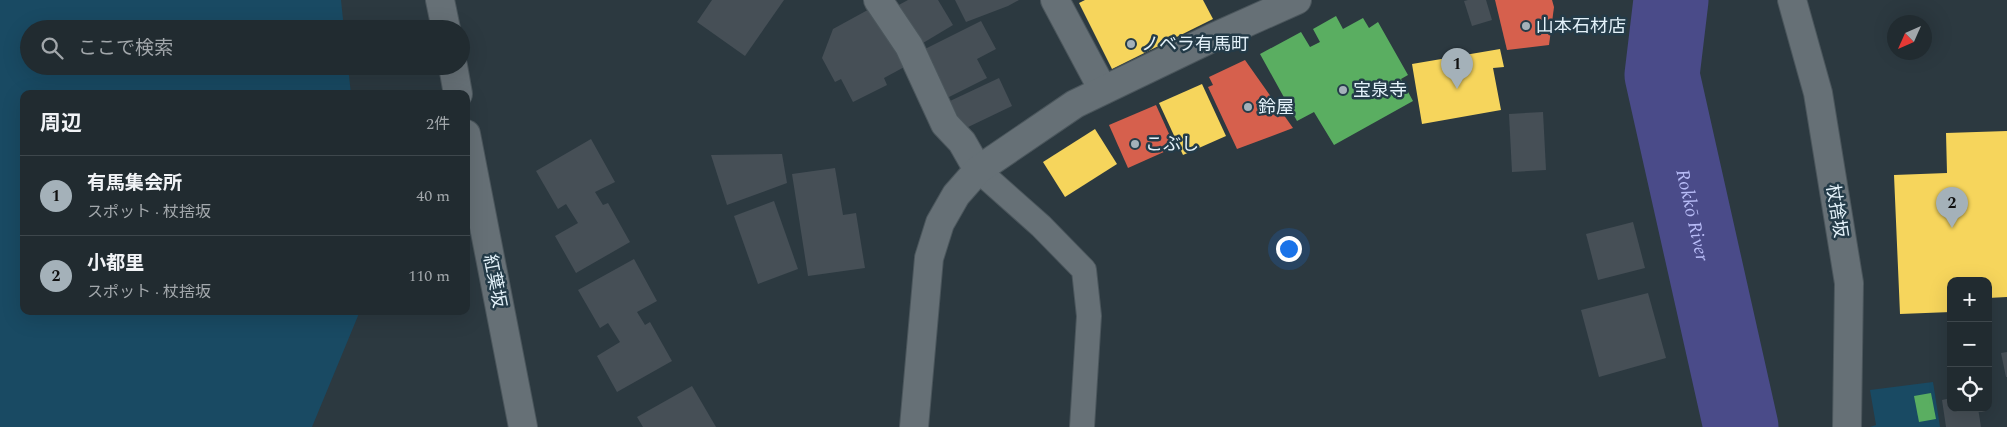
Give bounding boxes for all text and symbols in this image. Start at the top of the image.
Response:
place label: 山本石材店 [1536,13,1626,40]
north arrow [1887,15,1932,60]
search box [20,20,470,75]
marker: 山本石材店 [1520,20,1532,32]
place label: ノベラ有馬町 [1141,31,1249,58]
icon: search [38,34,66,62]
text: ここで検索 [78,34,173,63]
marker: ノベラ有馬町 [1125,38,1137,50]
pin: 1 [1441,48,1473,89]
place label: 宝泉寺 [1353,77,1407,104]
marker: 宝泉寺 [1337,84,1349,96]
place label: 鈴屋 [1258,94,1294,121]
marker: 鈴屋 [1242,101,1254,113]
text: 周辺 [40,108,82,140]
text: 2件 [426,112,450,136]
place label: こぶし [1145,131,1199,158]
marker: こぶし [1129,138,1141,150]
water label: Rokkō River [1668,166,1716,265]
text: 有馬集会所 [87,169,182,198]
street label: 杖捨坂 [1819,182,1854,240]
text: 1 [52,184,60,208]
text: 40 m [416,184,450,208]
pin: 2 [1936,187,1968,228]
text: スポット · 杖捨坂 [87,200,211,224]
your location [1276,236,1302,262]
text: 小都里 [87,249,144,278]
street label: 紅葉坂 [476,252,513,310]
text: 2 [52,264,60,288]
text: 110 m [408,264,450,288]
map controls [1947,277,1992,412]
button: + [1947,277,1992,322]
text: スポット · 杖捨坂 [87,280,211,304]
button: − [1947,322,1992,367]
button: locate [1947,367,1992,412]

